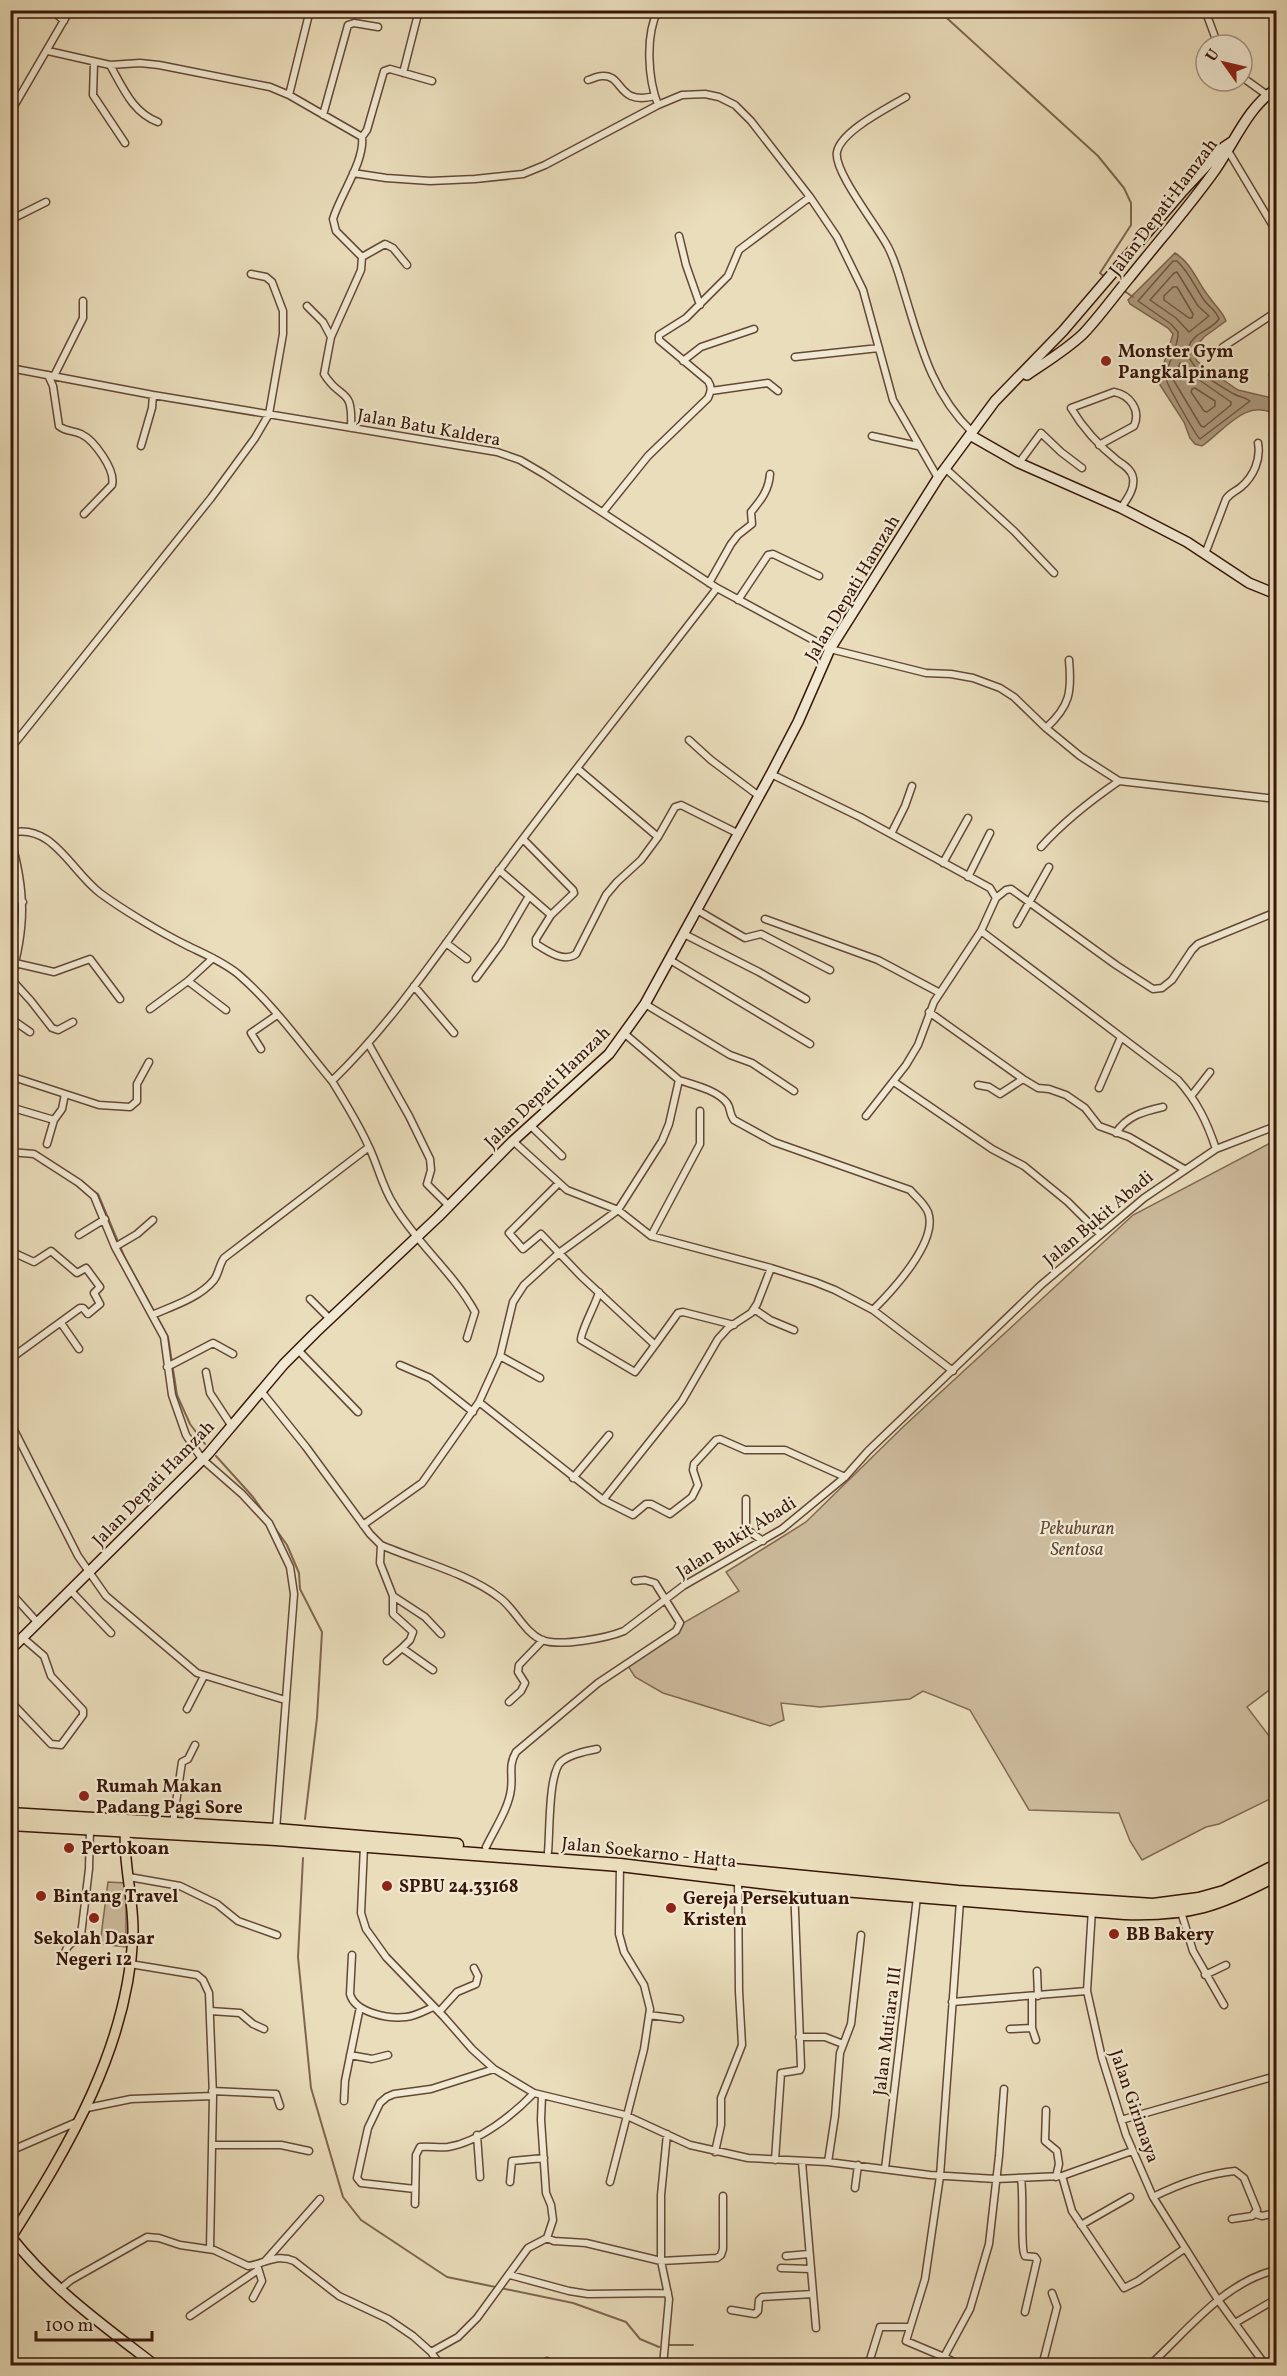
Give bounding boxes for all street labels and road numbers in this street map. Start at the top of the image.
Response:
street label: Jalan Depati Hamzah [1104,134,1225,282]
street label: Jalan Batu Kaldera [355,404,502,453]
street label: Jalan Depati Hamzah [800,511,907,667]
street label: Jalan Depati Hamzah [479,1021,617,1155]
street label: Jalan Bukit Abadi [1038,1165,1160,1273]
street label: Jalan Depati Hamzah [87,1415,221,1553]
street label: Jalan Bukit Abadi [672,1491,802,1585]
street label: Jalan Soekarno - Hatta [560,1832,738,1875]
street label: Jalan Mutiara III [868,1965,909,2097]
street label: Jalan Girimaya [1103,2047,1165,2166]

